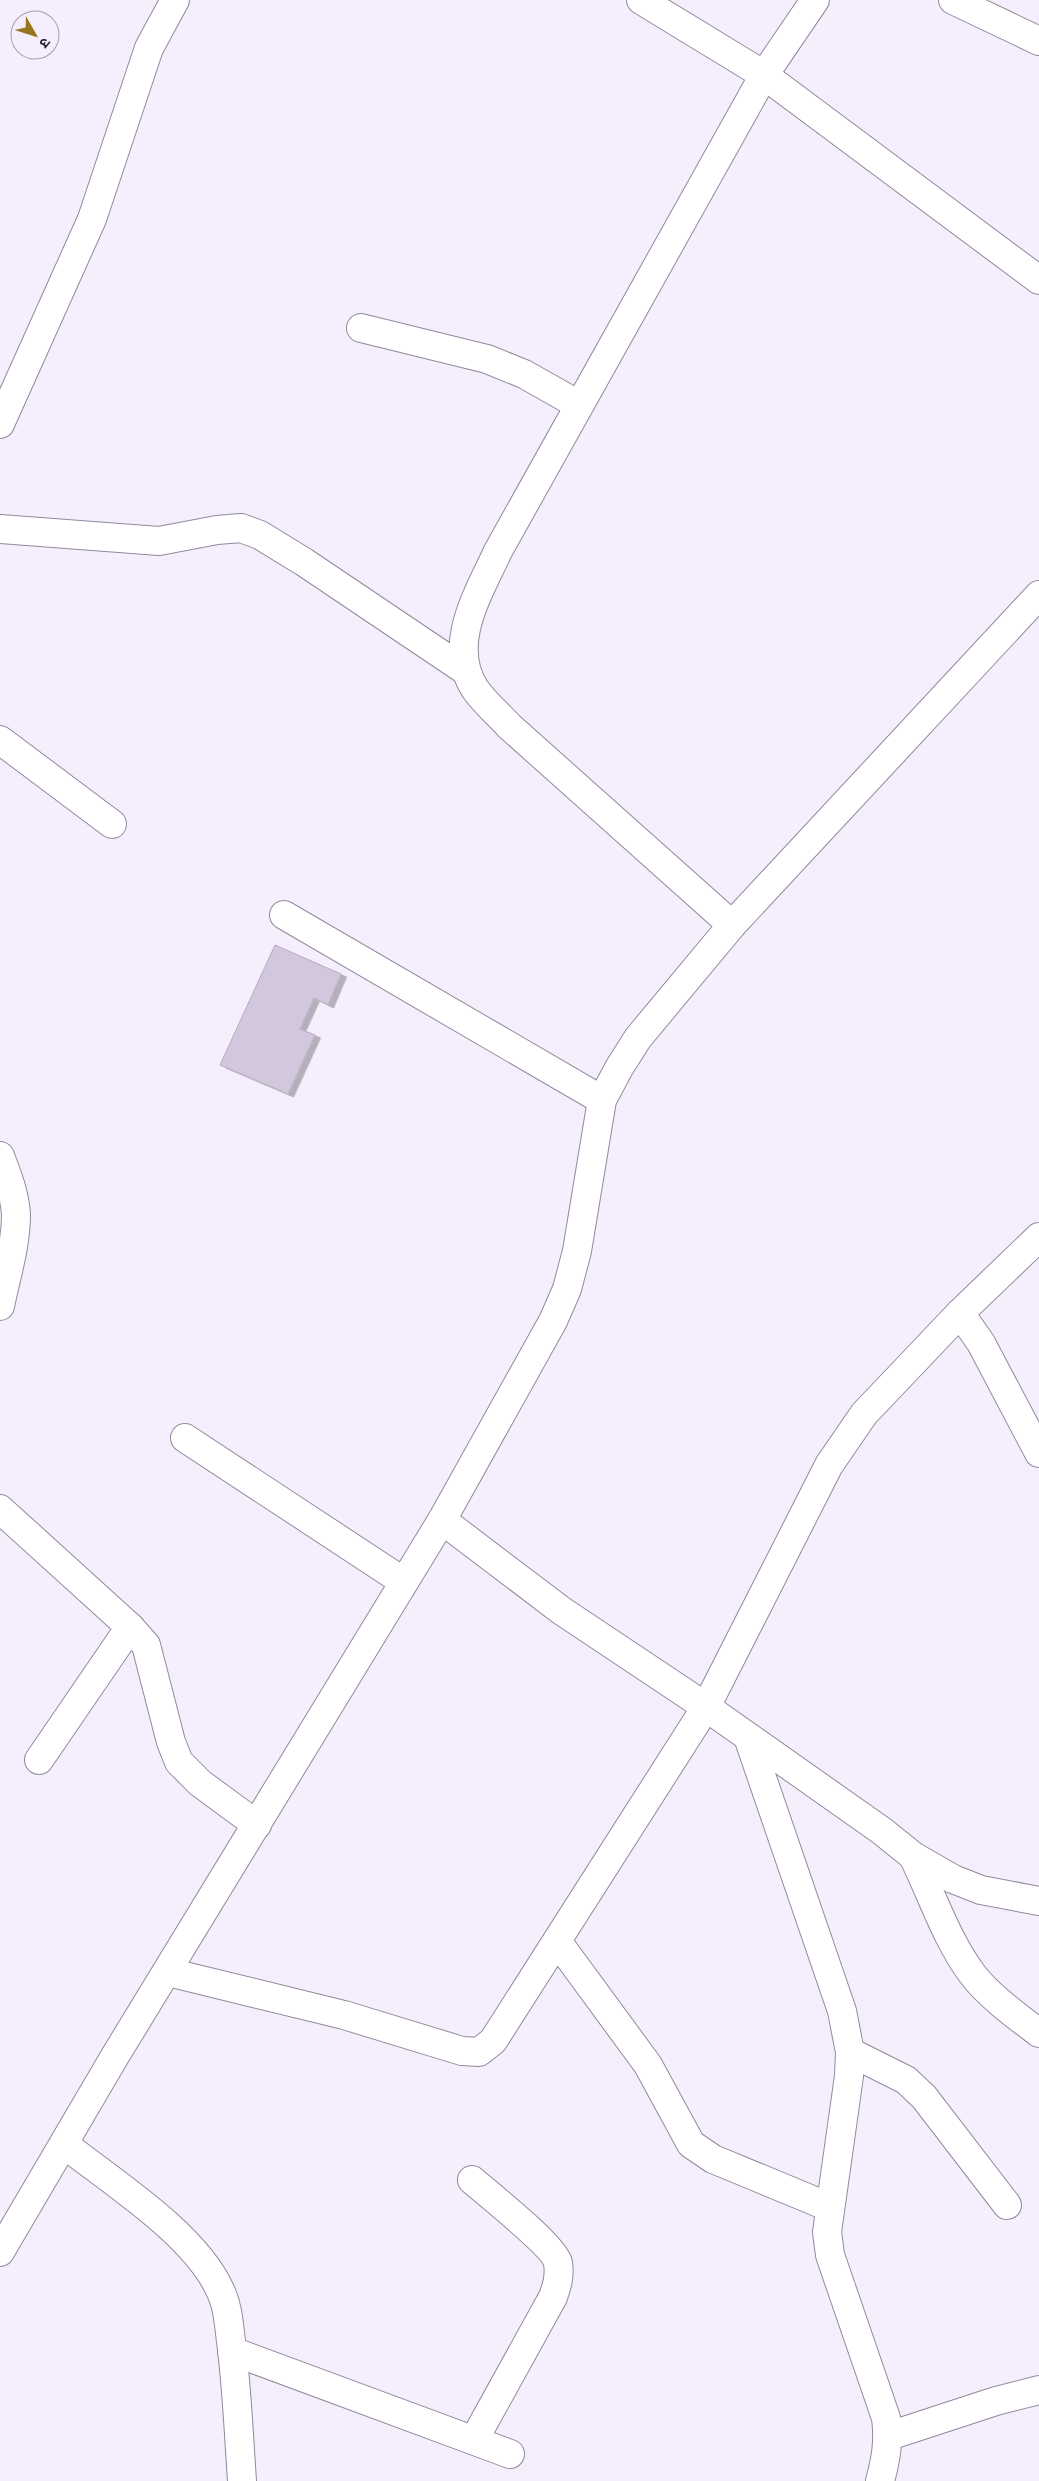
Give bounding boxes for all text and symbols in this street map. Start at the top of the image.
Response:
north arrow [10,10,60,60]
text: उ [36,35,55,53]

